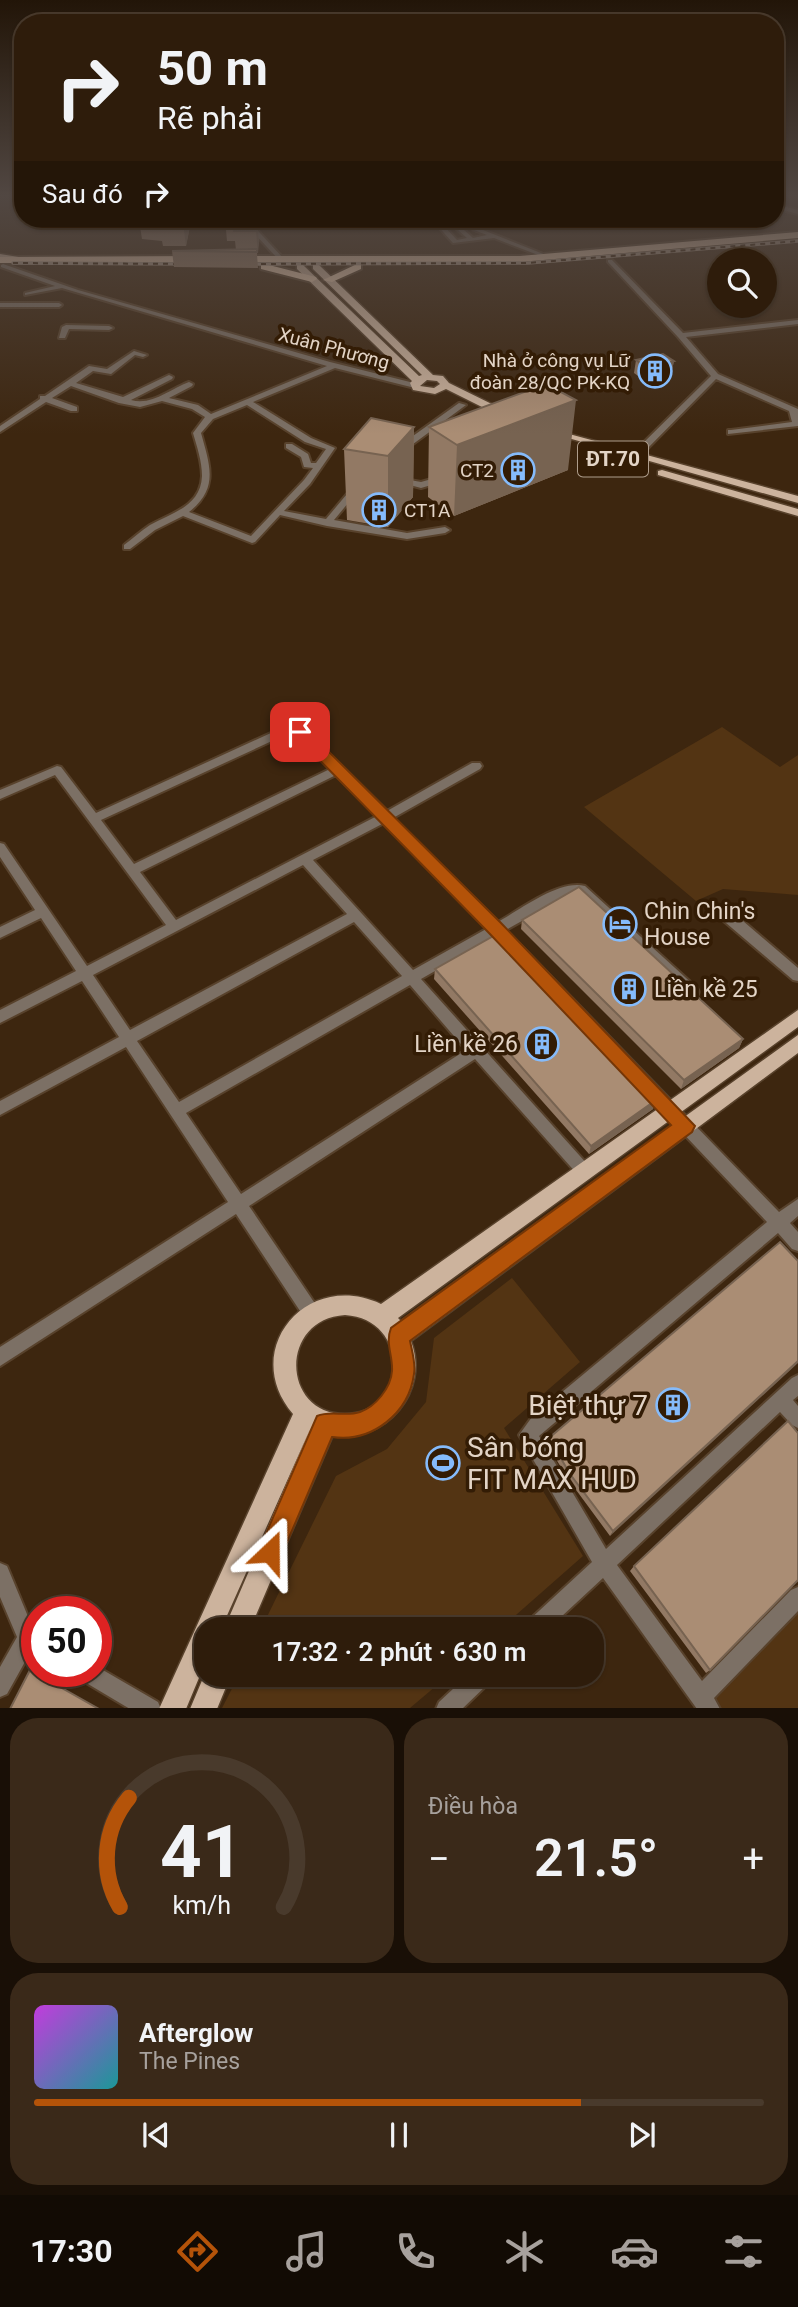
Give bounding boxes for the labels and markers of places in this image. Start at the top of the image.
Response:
place label: Nhà ở công vụ Lữ đoàn 28/QC PK-KQ [470,349,631,394]
building icon: Nhà ở công vụ Lữ đoàn 28/QC PK-KQ [636,352,674,390]
building icon: CT2 [499,451,537,489]
place label: CT2 [460,459,494,482]
building icon: CT1A [360,491,398,529]
place label: CT1A [404,499,451,522]
pin [270,702,330,762]
place label: Chin Chin's House [644,898,755,951]
hotel icon: Chin Chin's House [601,905,639,943]
building icon: Liền kề 25 [610,970,648,1008]
place label: Liền kề 25 [654,976,758,1003]
building icon: Liền kề 26 [523,1025,561,1063]
place label: Liền kề 26 [414,1031,518,1058]
building icon: Biệt thự 7 [654,1386,692,1424]
place label: Biệt thự 7 [528,1389,648,1422]
place label: Sân bóng FIT MAX HUD [467,1431,637,1496]
sports icon: Sân bóng FIT MAX HUD [424,1444,462,1482]

